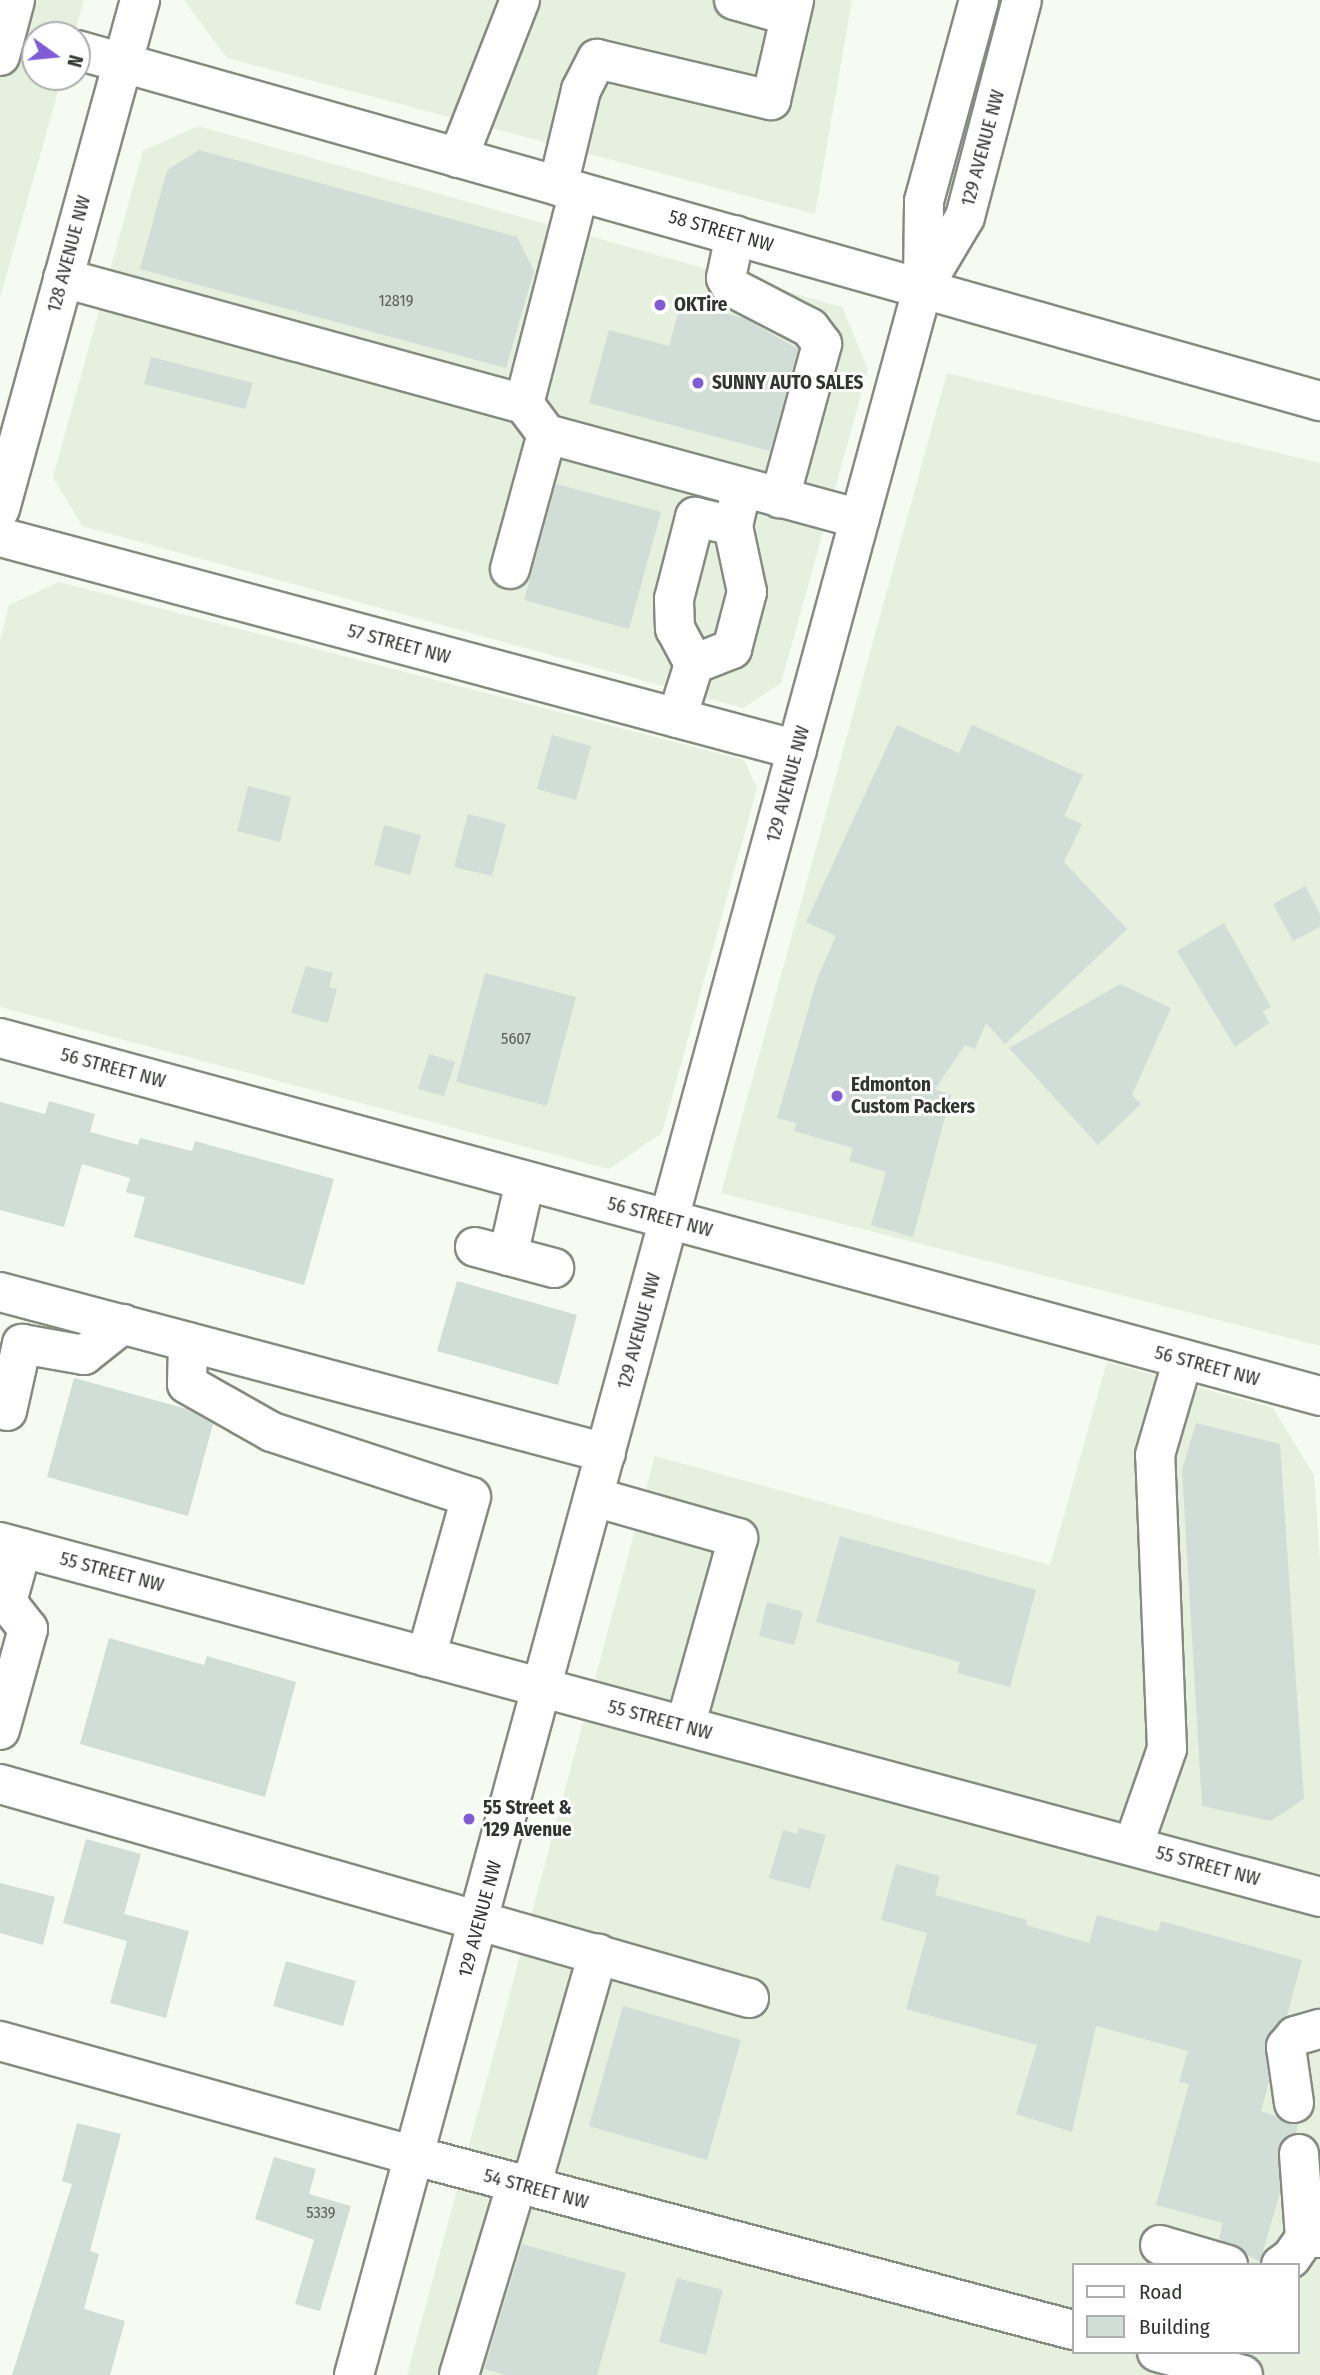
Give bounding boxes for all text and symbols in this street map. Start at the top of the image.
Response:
north arrow [21,21,91,91]
text: N [62,53,87,70]
street label: 129 AVENUE NW [957,87,1009,209]
street label: 128 AVENUE NW [42,193,96,315]
street label: 58 STREET NW [666,205,776,257]
house number: 12819 [379,291,413,311]
place label: OKTire [674,294,727,316]
marker: OKTire [652,297,668,313]
place label: SUNNY AUTO SALES [712,372,863,394]
marker: SUNNY AUTO SALES [690,375,706,391]
street label: 57 STREET NW [345,619,453,669]
street label: 129 AVENUE NW [762,723,814,845]
house number: 5607 [501,1029,531,1049]
street label: 56 STREET NW [58,1043,168,1093]
place label: Edmonton Custom Packers [851,1074,975,1118]
marker: Edmonton Custom Packers [829,1088,845,1104]
street label: 56 STREET NW [605,1192,715,1242]
street label: 129 AVENUE NW [613,1270,665,1392]
street label: 56 STREET NW [1152,1341,1262,1391]
street label: 55 STREET NW [57,1547,167,1597]
street label: 55 STREET NW [605,1695,715,1745]
place label: 55 Street & 129 Avenue [483,1797,572,1841]
marker: 55 Street & 129 Avenue [461,1811,477,1827]
street label: 55 STREET NW [1153,1841,1263,1891]
street label: 129 AVENUE NW [454,1858,506,1980]
street label: 54 STREET NW [481,2164,591,2214]
house number: 5339 [306,2203,336,2223]
legend [1072,2263,1299,2354]
text: Road [1139,2279,1183,2305]
text: Building [1139,2314,1210,2340]

